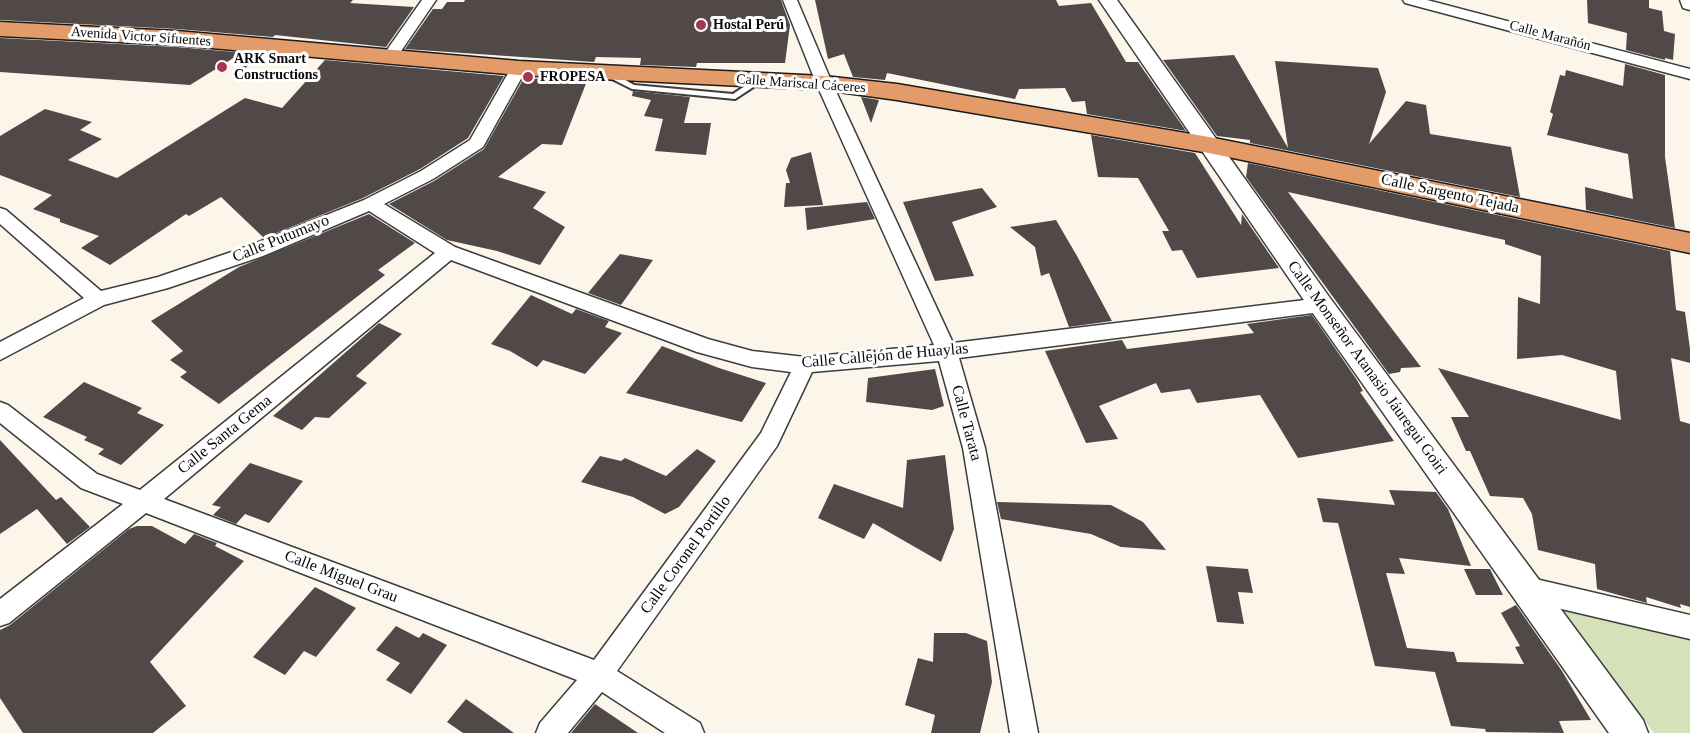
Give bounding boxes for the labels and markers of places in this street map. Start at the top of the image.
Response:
place label: Hostal Perú [713,17,784,33]
marker: Hostal Perú [694,18,708,32]
place label: ARK Smart Constructions [234,51,318,84]
marker: ARK Smart Constructions [215,60,229,74]
place label: FROPESA [540,69,605,85]
marker: FROPESA [521,70,535,84]

